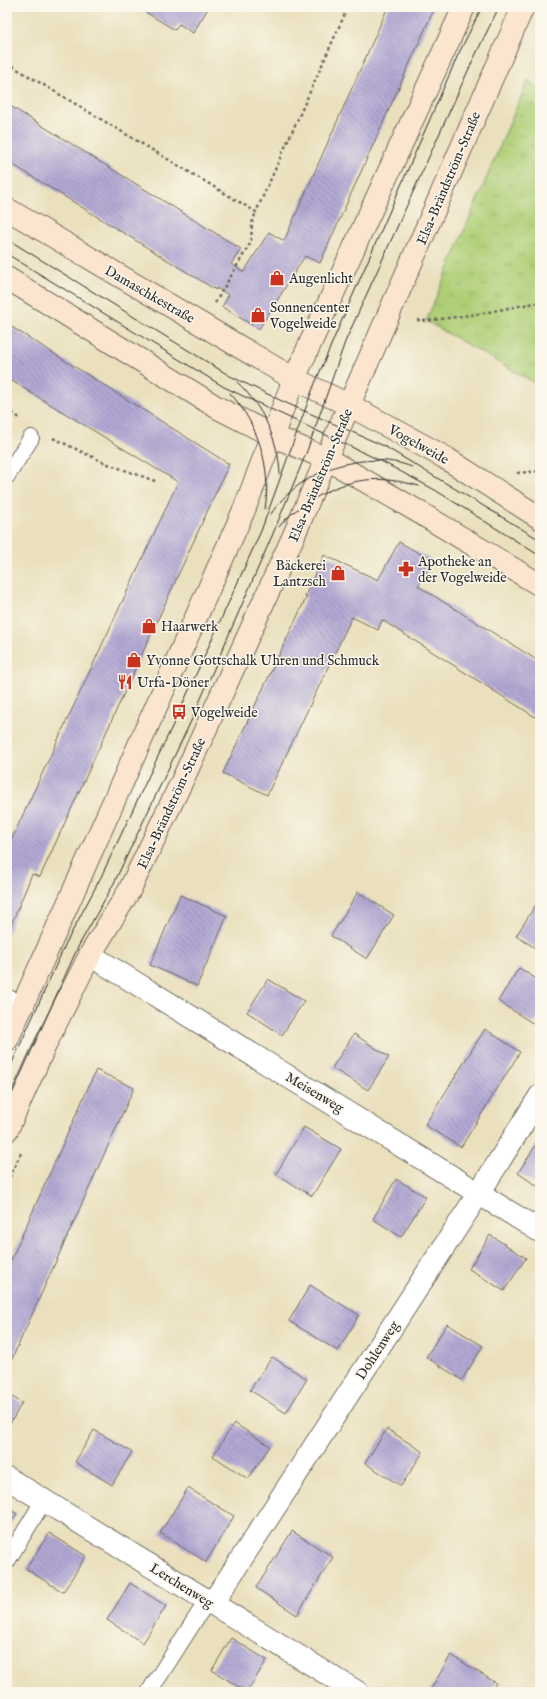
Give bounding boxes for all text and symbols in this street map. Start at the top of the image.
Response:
street label: Elsa-Brändström-Straße [413,109,485,248]
street label: Damaschkestraße [101,262,198,328]
shop icon: Augenlicht [268,269,286,287]
place label: Augenlicht [288,270,353,288]
place label: Sonnencenter Vogelweide [269,299,350,333]
shop icon: Sonnencenter Vogelweide [249,306,267,324]
street label: Elsa-Brändström-Straße [285,406,357,545]
street label: Vogelweide [384,420,453,469]
place label: Apotheke an der Vogelweide [417,553,507,587]
place label: Bäckerei Lantzsch [273,557,327,591]
pharmacy icon: Apotheke an der Vogelweide [397,560,415,578]
shop icon: Bäckerei Lantzsch [329,564,347,582]
shop icon: Haarwerk [140,617,158,635]
place label: Haarwerk [161,618,219,636]
shop icon: Yvonne Gottschalk Uhren und Schmuck [125,651,143,669]
place label: Yvonne Gottschalk Uhren und Schmuck [146,652,380,670]
restaurant icon: Urfa-Döner [116,673,134,691]
place label: Urfa-Döner [137,674,209,692]
bus stop icon: Vogelweide [170,703,188,721]
place label: Vogelweide [190,704,258,722]
street label: Elsa-Brändström-Straße [134,734,211,872]
street label: Meisenweg [282,1068,347,1118]
street label: Dohlenweg [352,1317,404,1383]
street label: Lerchenweg [146,1559,217,1613]

